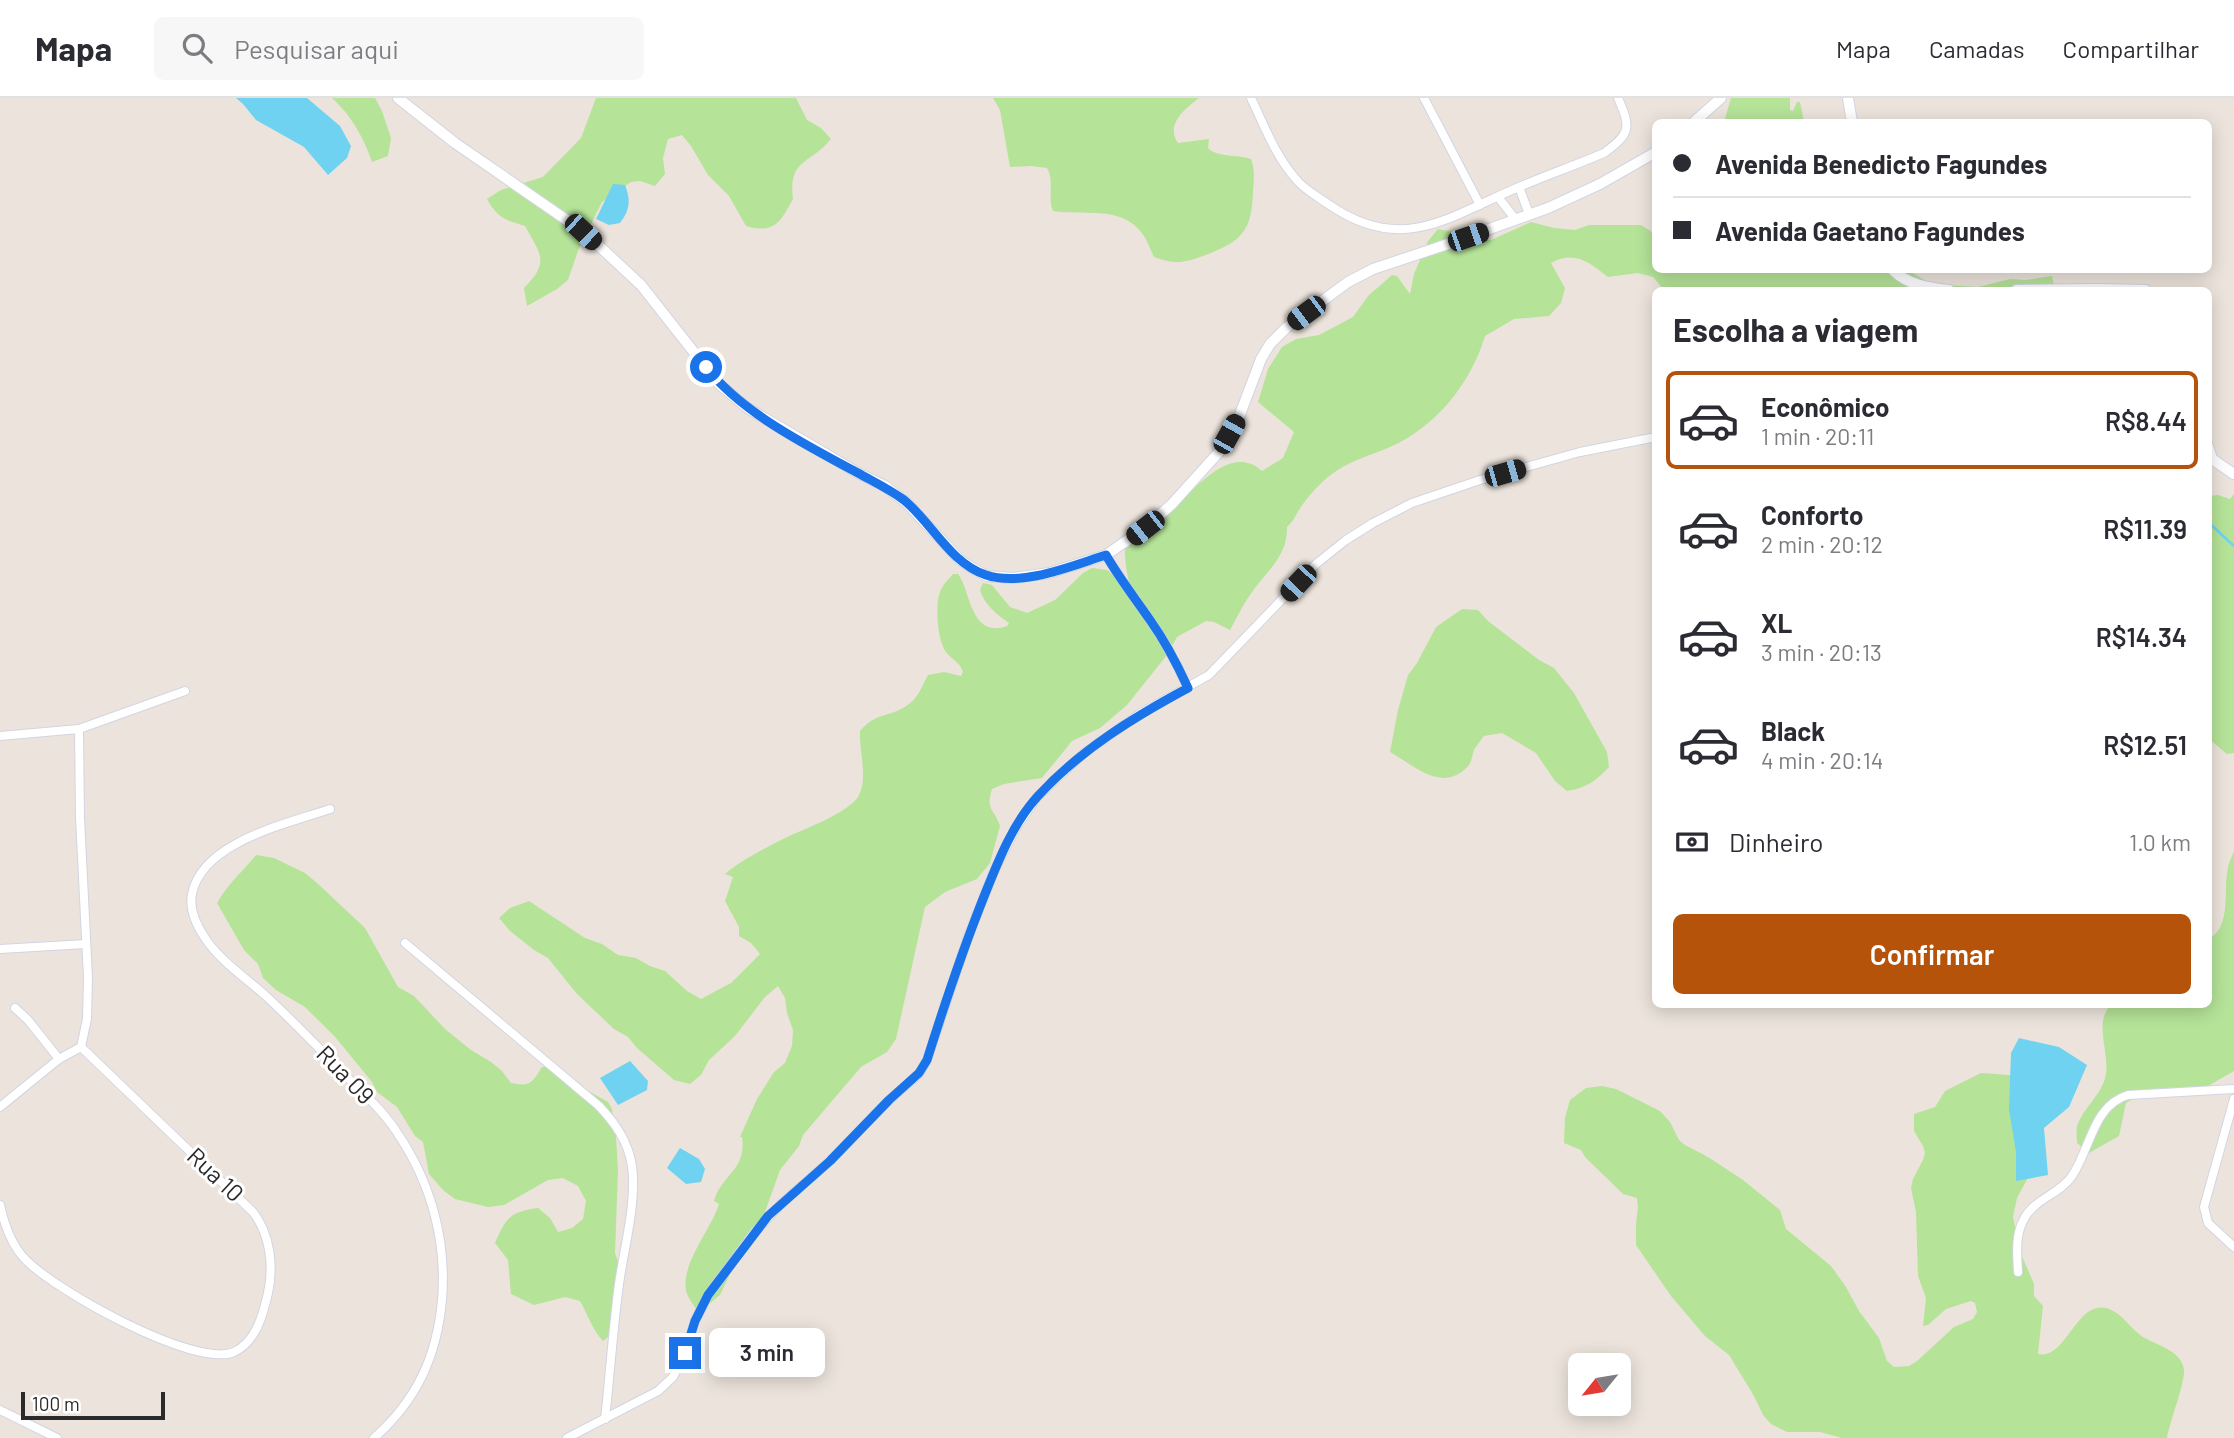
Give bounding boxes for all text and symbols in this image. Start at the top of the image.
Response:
search box [154,17,644,80]
text: Mapa [35,28,112,68]
icon: search [178,29,216,67]
text: Pesquisar aqui [234,33,399,64]
text: Mapa [1836,34,1891,63]
text: Camadas [1929,34,2025,63]
text: Compartilhar [2063,34,2199,63]
text: Avenida Benedicto Fagundes [1715,148,2047,179]
car [561,210,606,254]
text: Avenida Gaetano Fagundes [1715,215,2025,246]
car [1445,220,1492,254]
car [1283,292,1330,334]
text: Escolha a viagem [1673,310,1918,348]
route start [690,351,722,383]
icon: car [1677,389,1740,452]
text: Econômico [1761,391,1890,422]
text: R$8.44 [2105,405,2187,436]
car [1210,411,1249,457]
text: 1 min · 20:11 [1761,422,1874,450]
car [1482,457,1529,489]
icon: car [1677,497,1740,560]
text: Conforto [1761,499,1864,530]
car [1122,507,1169,549]
text: R$11.39 [2103,513,2187,544]
text: 2 min · 20:12 [1761,530,1883,558]
car [1276,560,1321,606]
icon: car [1677,605,1740,668]
text: XL [1761,607,1792,638]
text: R$14.34 [2096,621,2187,652]
text: 3 min · 20:13 [1761,638,1882,666]
icon: car [1677,713,1740,776]
text: Black [1761,715,1825,746]
text: R$12.51 [2103,729,2187,760]
text: 4 min · 20:14 [1761,746,1883,774]
icon: cash [1673,823,1711,861]
text: Dinheiro [1729,826,1824,857]
text: 1.0 km [2129,828,2191,856]
button: Confirmar [1673,914,2191,994]
street label: Rua 09 [311,1038,381,1109]
street label: Rua 10 [182,1141,250,1207]
callout: 3 min [710,1328,825,1378]
route end [669,1337,701,1369]
text: 3 min [740,1338,794,1366]
north arrow [1568,1353,1631,1416]
map controls [1568,1353,1631,1416]
scale bar [21,1389,164,1421]
text: 100 m [32,1392,80,1415]

